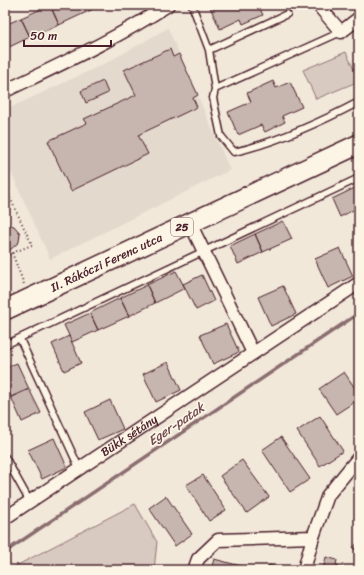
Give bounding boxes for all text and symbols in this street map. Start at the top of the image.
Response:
scale bar [24,22,111,48]
text: 50 m [30,25,57,47]
road number: 25 [171,218,193,236]
street label: II. Rákóczi Ferenc utca [46,226,167,299]
water label: Eger-patak [143,395,211,452]
street label: Bükk sétány [96,408,163,463]

